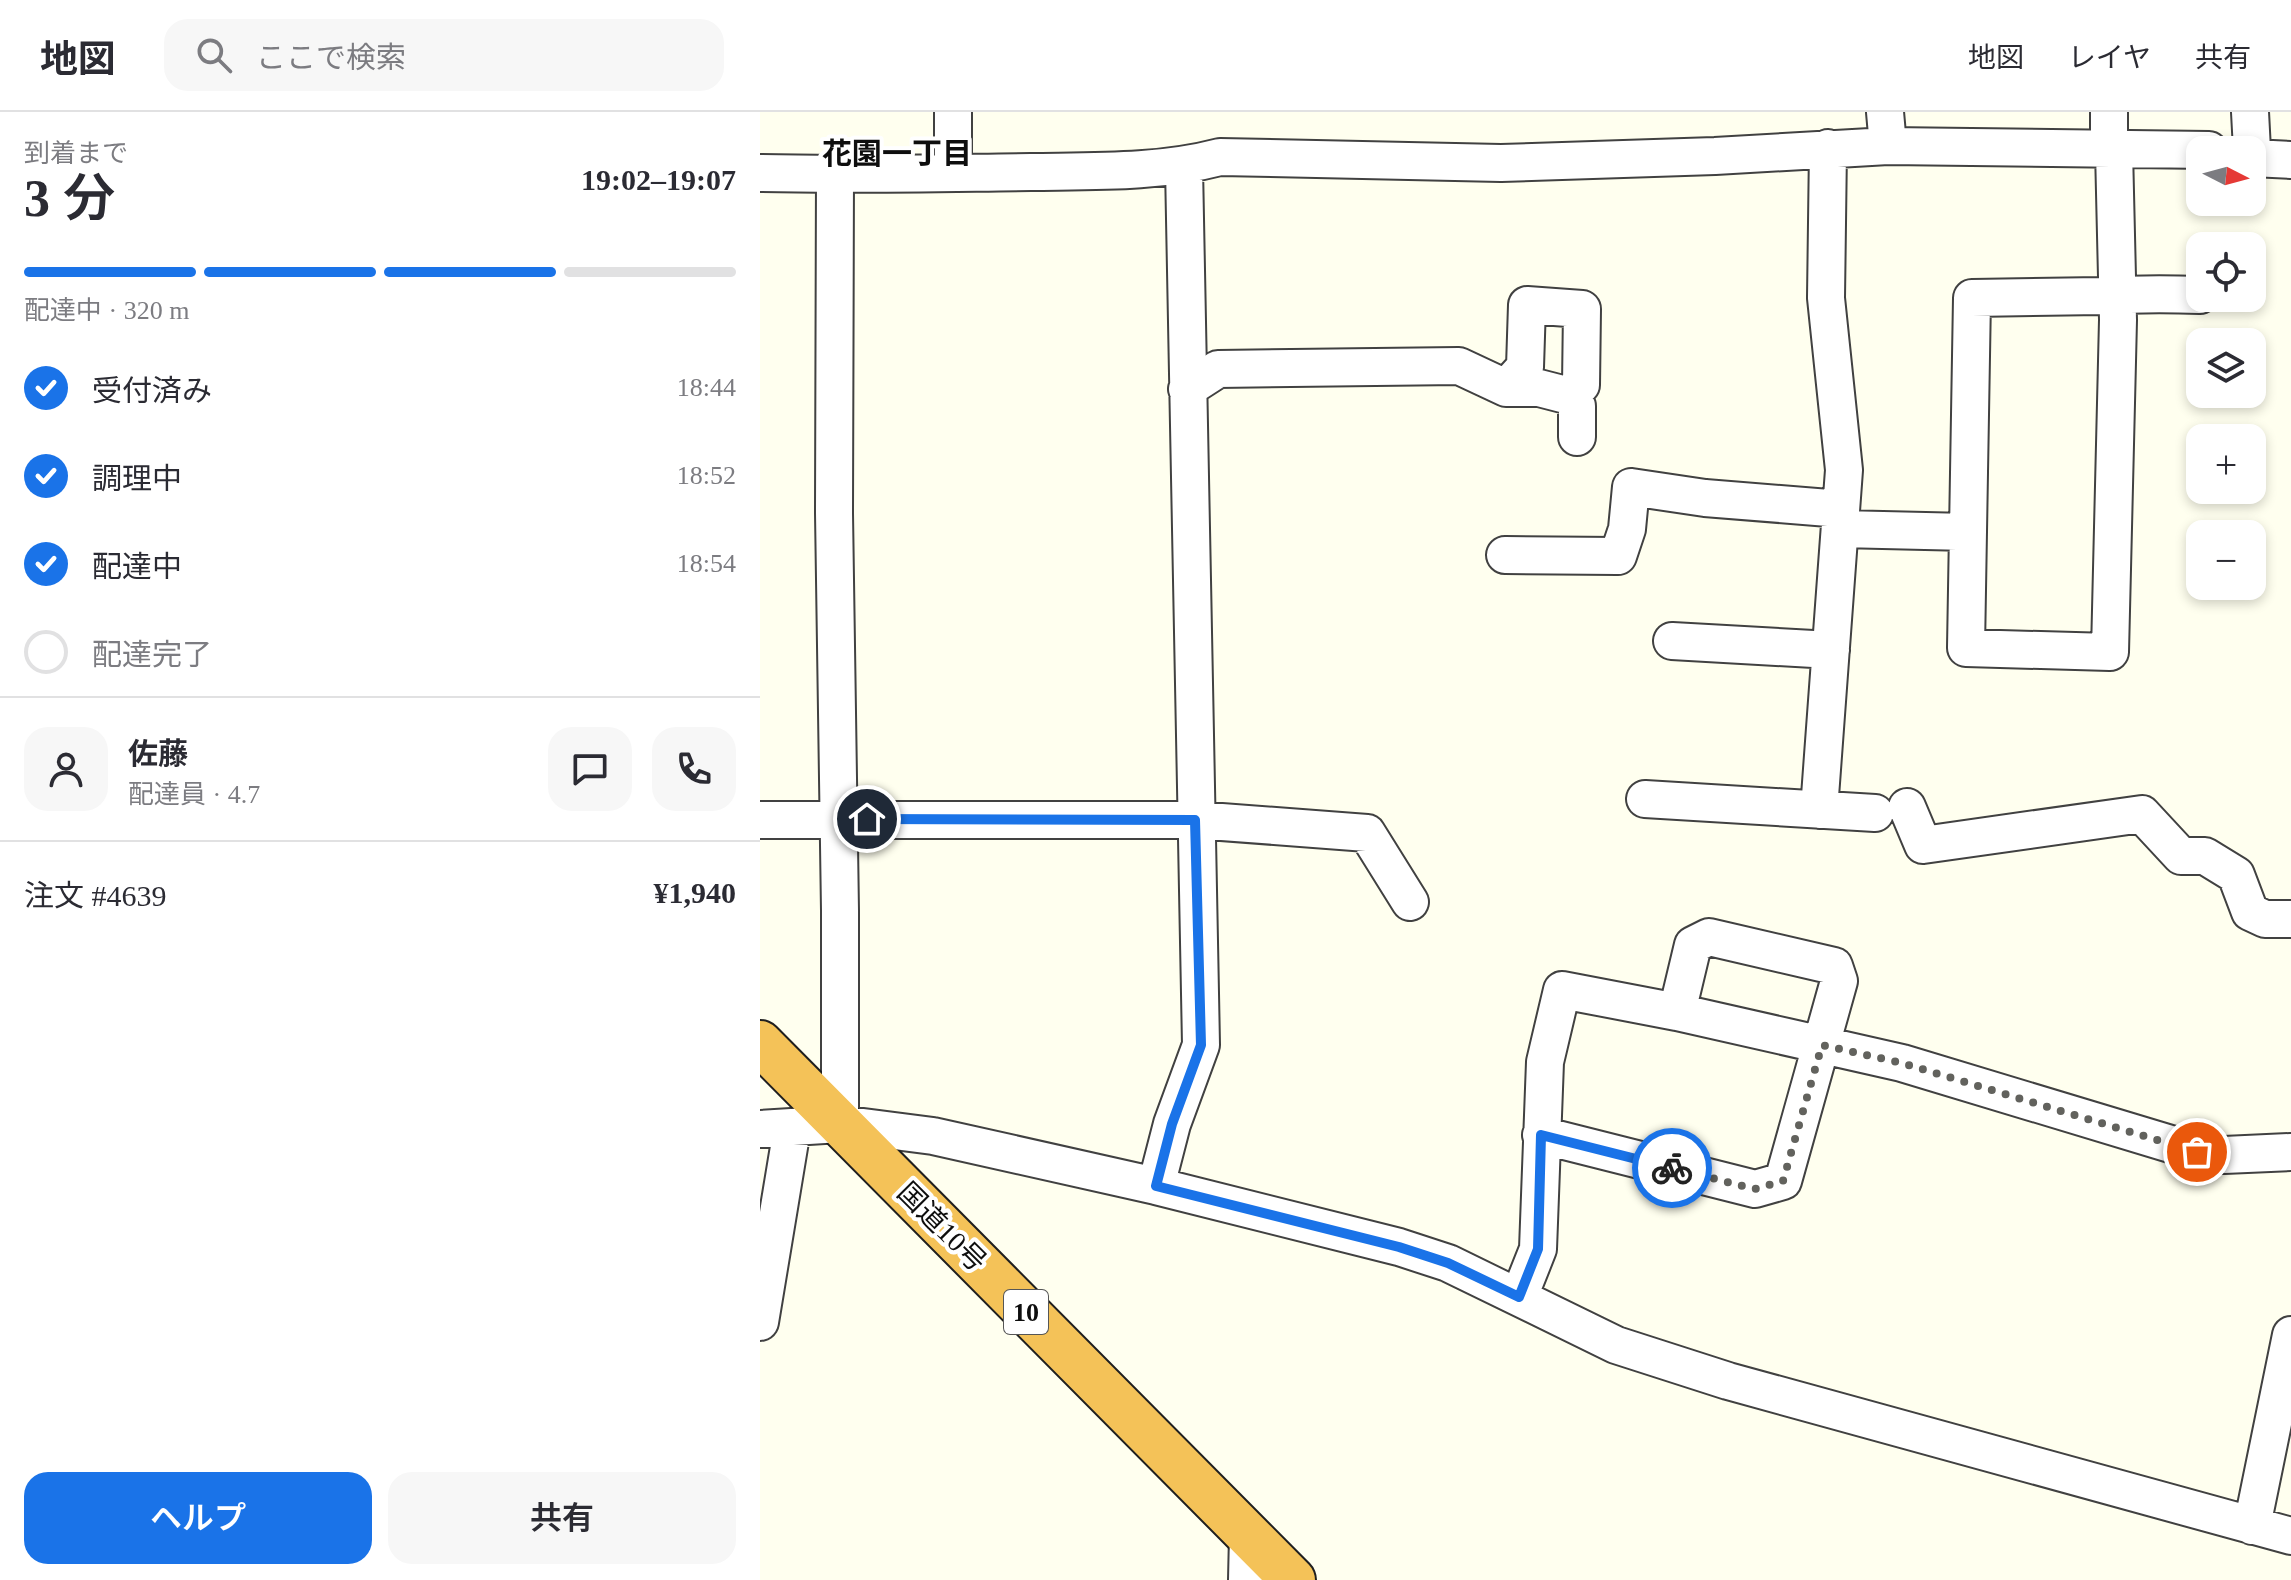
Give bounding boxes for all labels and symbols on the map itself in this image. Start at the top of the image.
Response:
north arrow [2186,136,2266,216]
district label: 花園一丁目 [822,137,972,170]
pin [833,785,901,853]
pin [2163,1118,2231,1186]
courier [1632,1128,1712,1208]
street label: 国道10号 [891,1176,993,1278]
road number: 10 [1004,1290,1048,1334]

